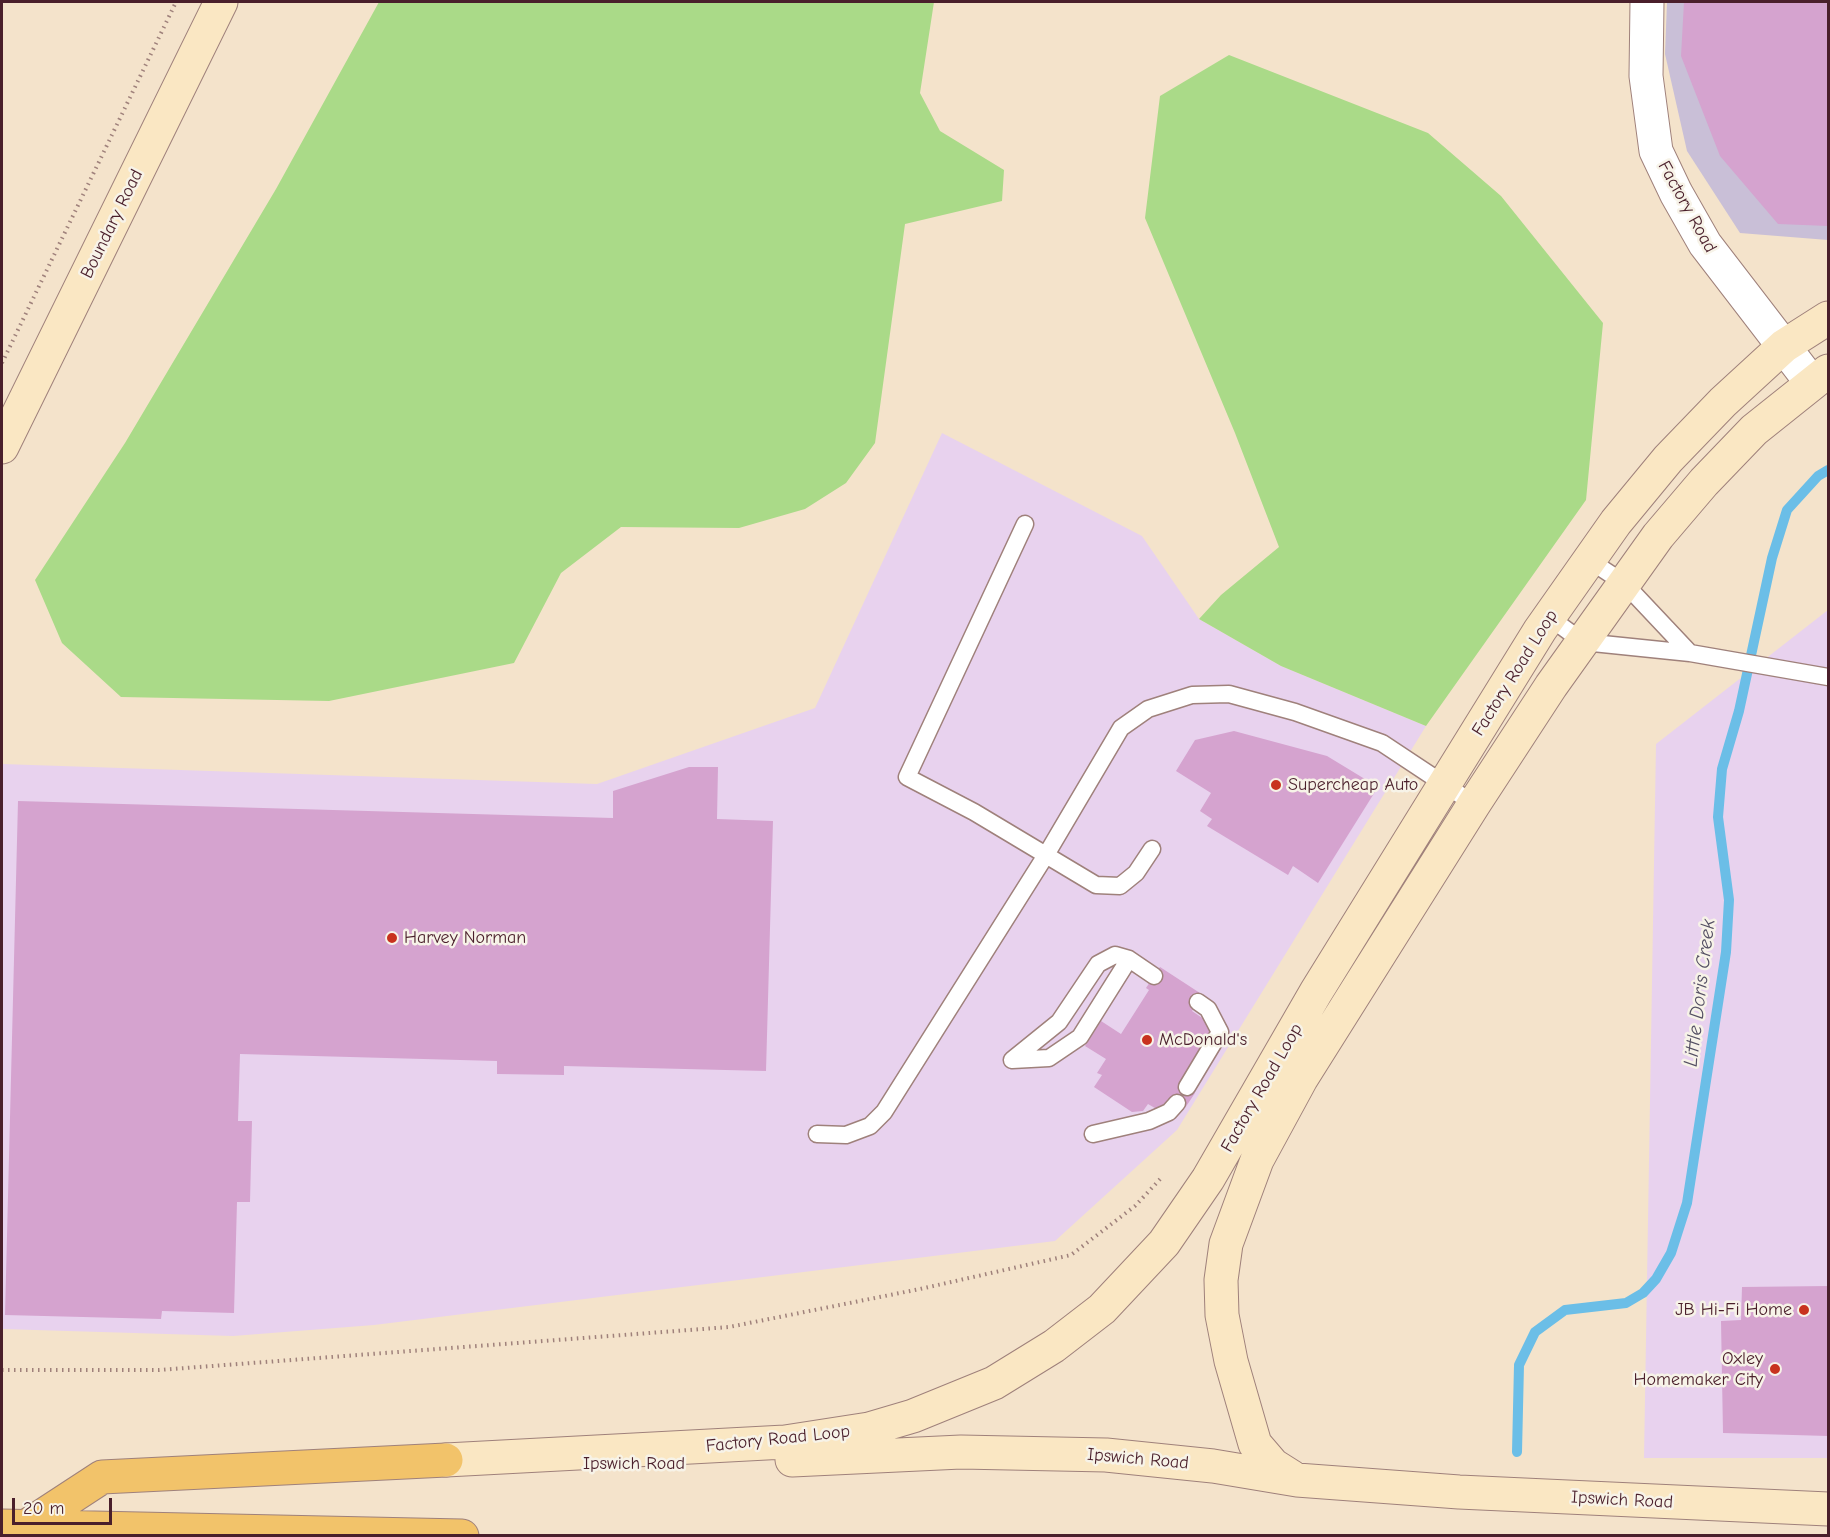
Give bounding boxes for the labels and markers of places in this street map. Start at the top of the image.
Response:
place label: Supercheap Auto [1288,774,1418,796]
marker: Supercheap Auto [1269,778,1283,792]
place label: Harvey Norman [404,927,526,949]
marker: Harvey Norman [385,931,399,945]
place label: McDonald's [1159,1029,1247,1051]
marker: McDonald's [1140,1033,1154,1047]
place label: JB Hi-Fi Home [1675,1299,1792,1321]
marker: JB Hi-Fi Home [1797,1303,1811,1317]
place label: Oxley Homemaker City [1634,1348,1763,1390]
marker: Oxley Homemaker City [1768,1362,1782,1376]

